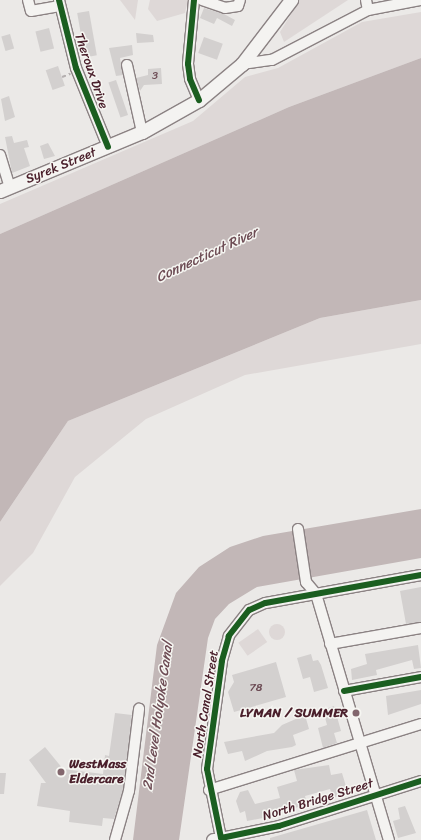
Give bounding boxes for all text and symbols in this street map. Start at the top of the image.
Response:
street label: Theroux Drive [71,31,111,111]
house number: 3 [152,69,158,83]
street label: Syrek Street [23,145,99,187]
water label: Connecticut River [153,224,261,286]
water label: 2nd Level Holyoke Canal [139,641,177,791]
street label: North Canal Street [190,649,222,759]
house number: 78 [250,681,262,695]
place label: LYMAN / SUMMER [240,705,348,721]
marker: LYMAN / SUMMER [351,708,361,718]
place label: WestMass Eldercare [69,757,126,788]
marker: WestMass Eldercare [56,767,66,777]
street label: North Bridge Street [261,776,375,824]

